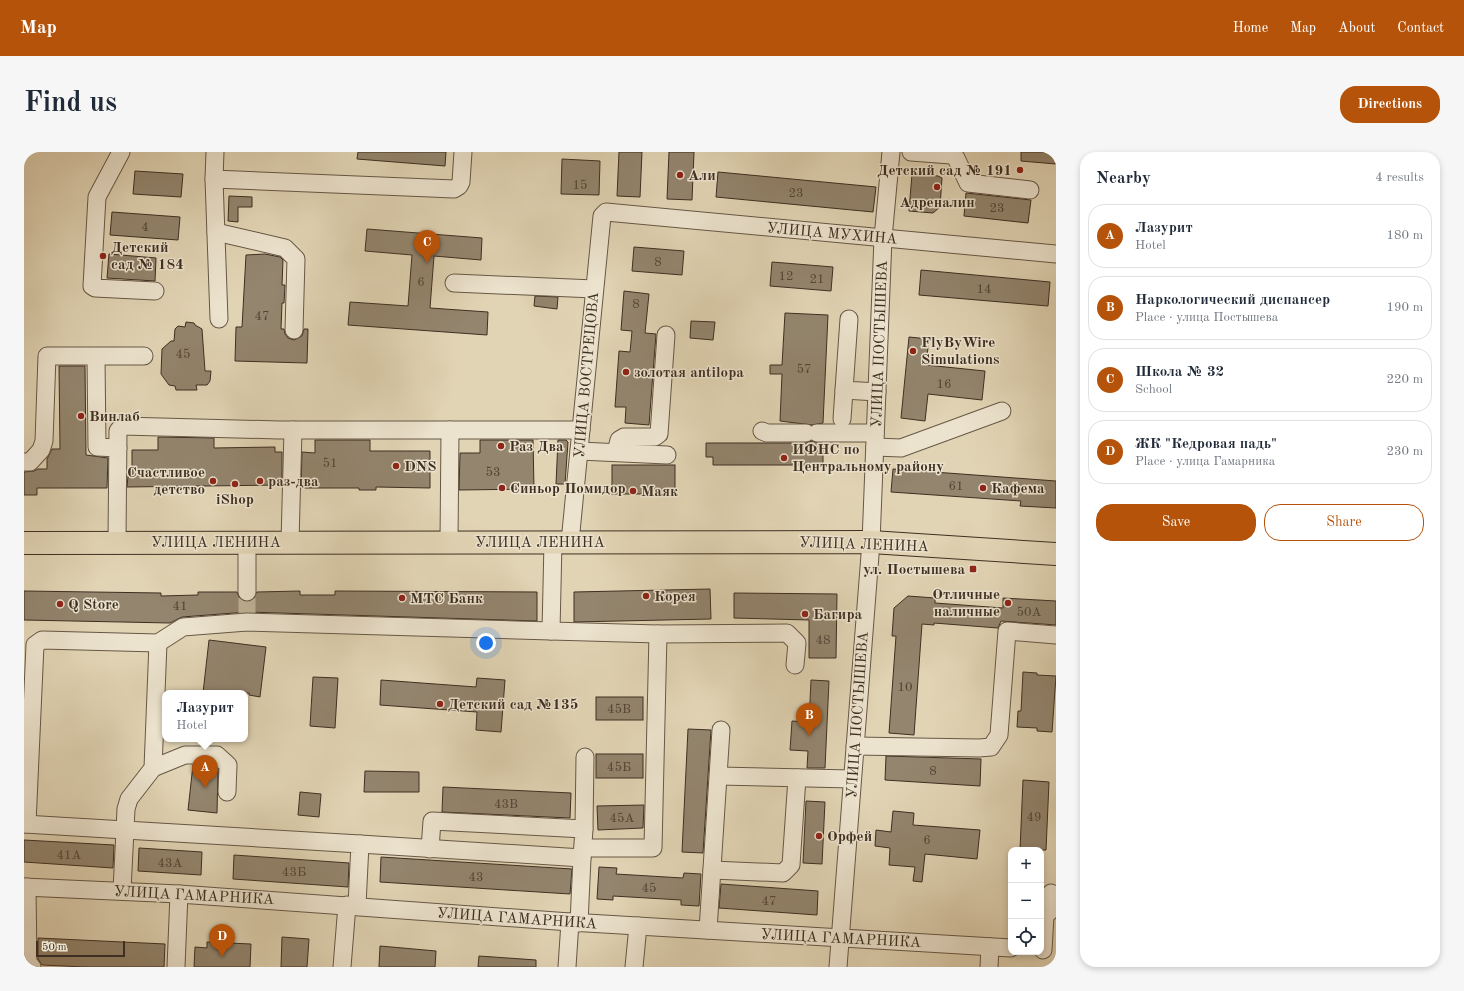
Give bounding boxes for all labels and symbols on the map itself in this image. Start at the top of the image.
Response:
place label: Детский сад № 191 [877,164,1012,179]
marker: Детский сад № 191 [1015,165,1025,175]
place label: Али [688,169,716,184]
marker: Али [675,170,685,180]
house number: 15 [572,179,588,192]
marker: Адреналин [932,182,942,192]
house number: 23 [788,187,804,200]
place label: Адреналин [899,196,975,211]
house number: 23 [989,202,1005,215]
house number: 4 [141,221,149,234]
street label: УЛИЦА МУХИНА [766,221,898,248]
pin: C [414,230,440,263]
place label: Детский сад № 184 [111,241,184,273]
marker: Детский сад № 184 [98,251,108,261]
house number: 8 [654,256,662,269]
street label: УЛИЦА ПОСТЫШЕВА [870,260,891,428]
house number: 12 [778,270,794,283]
house number: 21 [809,273,825,286]
house number: 6 [417,276,425,289]
house number: 14 [976,283,992,296]
street label: УЛИЦА ВОСТРЕЦОВА [573,291,602,459]
house number: 8 [632,298,640,311]
house number: 47 [254,310,270,323]
place label: FlyByWire Simulations [921,336,999,368]
marker: FlyByWire Simulations [908,346,918,356]
house number: 45 [175,348,191,361]
house number: 57 [796,363,812,376]
place label: золотая antilopa [634,366,744,381]
marker: золотая antilopa [621,367,631,377]
house number: 16 [936,378,952,391]
place label: Винлаб [89,410,140,425]
marker: Винлаб [76,411,86,421]
place label: Раз Два [509,440,564,455]
marker: Раз Два [496,441,506,451]
place label: ИФНС по Центральному району [792,443,944,475]
marker: ИФНС по Центральному району [779,453,789,463]
house number: 51 [322,457,338,470]
place label: DNS [404,460,437,475]
marker: DNS [391,461,401,471]
place label: Счастливое детство [127,466,205,498]
house number: 53 [485,466,501,479]
place label: раз-два [268,475,319,490]
marker: Счастливое детство [208,476,218,486]
marker: раз-два [255,476,265,486]
marker: iShop [230,479,240,489]
house number: 61 [948,480,964,493]
place label: Синьор Помидор [510,482,626,497]
place label: Кафема [991,482,1045,497]
marker: Синьор Помидор [497,483,507,493]
marker: Кафема [978,483,988,493]
place label: Маяк [641,485,678,500]
marker: Маяк [628,486,638,496]
place label: iShop [216,493,254,508]
street label: УЛИЦА ЛЕНИНА [151,536,281,551]
street label: УЛИЦА ЛЕНИНА [475,536,605,551]
street label: УЛИЦА ЛЕНИНА [799,536,930,555]
place label: ул. Постышева [863,563,965,578]
marker: ул. Постышева [968,564,978,574]
place label: Отличные наличные [932,588,1000,620]
place label: Корея [654,590,696,605]
marker: Корея [641,591,651,601]
place label: МТС Банк [410,592,483,607]
marker: МТС Банк [397,593,407,603]
place label: Q Store [68,598,119,613]
marker: Отличные наличные [1003,598,1013,608]
marker: Q Store [55,599,65,609]
house number: 41 [172,600,188,613]
house number: 50А [1016,606,1042,619]
place label: Багира [813,608,863,623]
marker: Багира [800,609,810,619]
street label: УЛИЦА ПОСТЫШЕВА [845,631,872,799]
your location [476,633,496,653]
house number: 48 [815,634,831,647]
house number: 10 [897,681,913,694]
place label: Детский сад №135 [448,698,578,713]
marker: Детский сад №135 [435,699,445,709]
house number: 45В [607,703,631,716]
pin: B [796,703,822,736]
pin: A [192,755,218,788]
house number: 45Б [607,761,631,774]
house number: 8 [929,765,937,778]
house number: 43В [494,798,518,811]
house number: 49 [1026,811,1042,824]
house number: 45А [609,812,635,825]
place label: Орфей [827,830,872,845]
marker: Орфей [814,831,824,841]
house number: 6 [923,834,931,847]
house number: 41А [56,849,82,862]
house number: 43А [157,857,183,870]
house number: 43Б [282,866,306,879]
house number: 43 [468,871,484,884]
house number: 45 [641,882,657,895]
street label: УЛИЦА ГАМАРНИКА [113,885,275,908]
house number: 47 [761,895,777,908]
street label: УЛИЦА ГАМАРНИКА [436,906,598,933]
pin: D [209,924,235,957]
street label: УЛИЦА ГАМАРНИКА [760,928,922,951]
scale bar [36,939,125,958]

